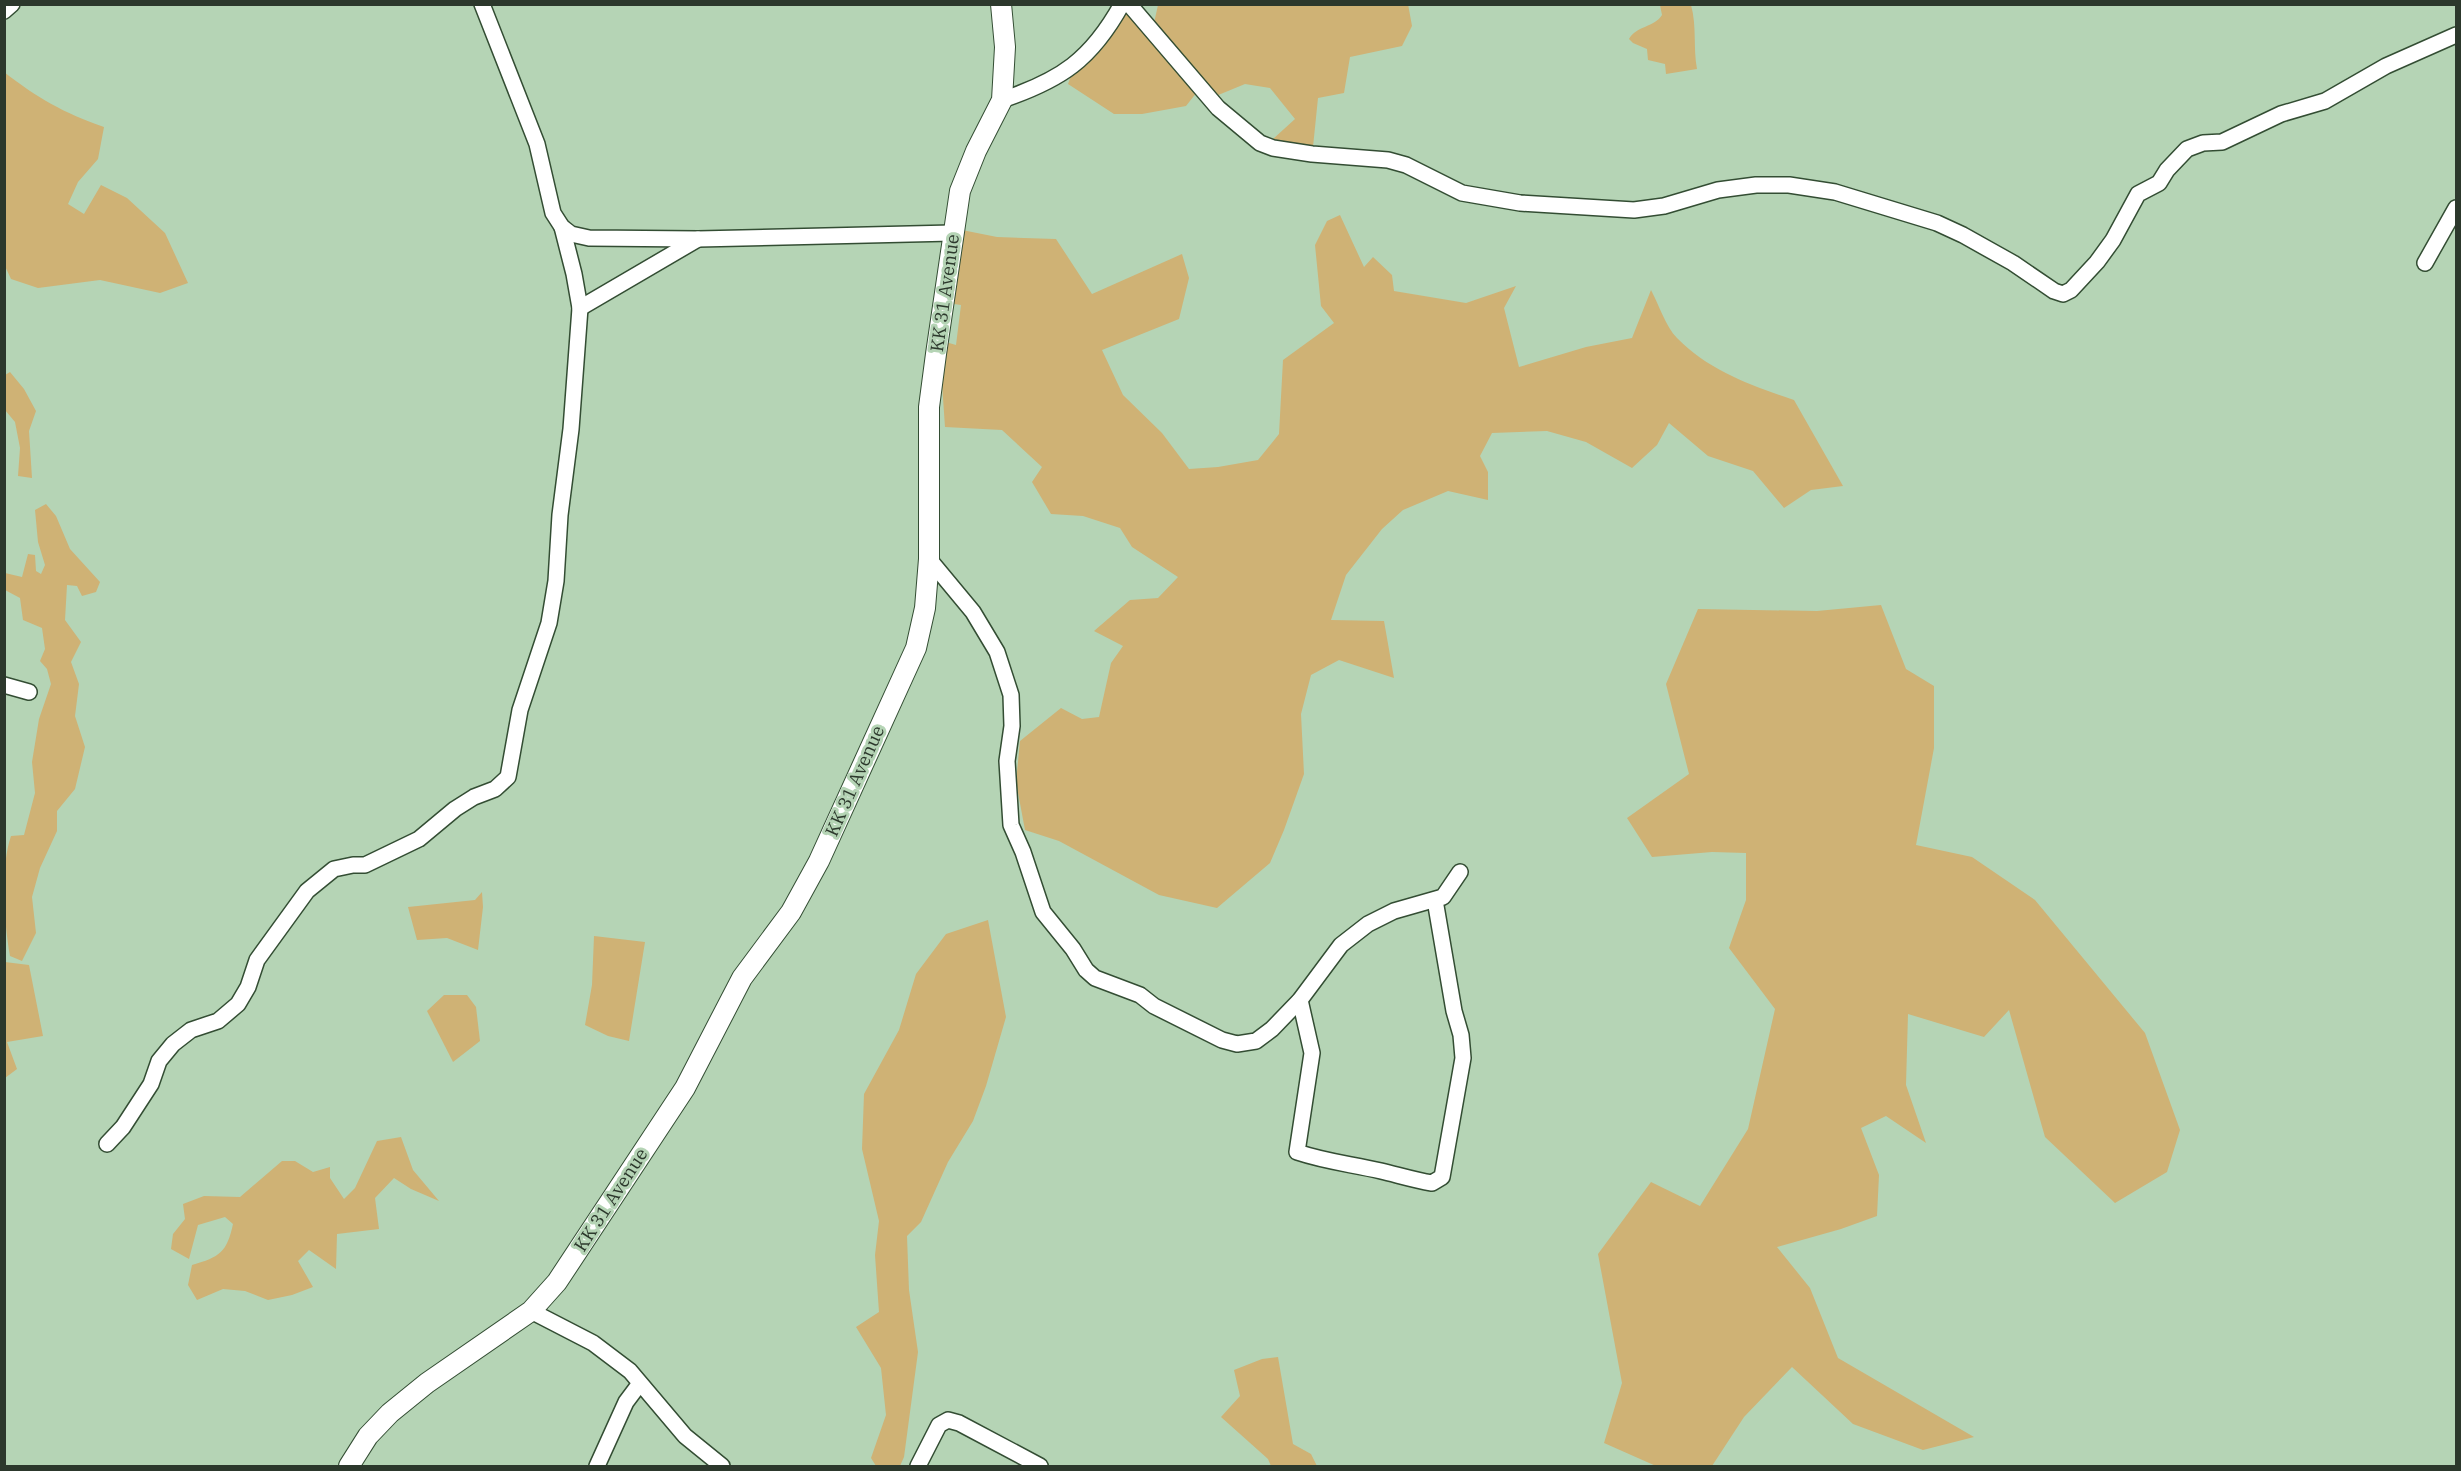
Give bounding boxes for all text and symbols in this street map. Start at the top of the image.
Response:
street label: KK 31 Avenue [925,233,964,353]
street label: KK 31 Avenue [820,722,889,840]
street label: KK 31 Avenue [569,1144,653,1256]

